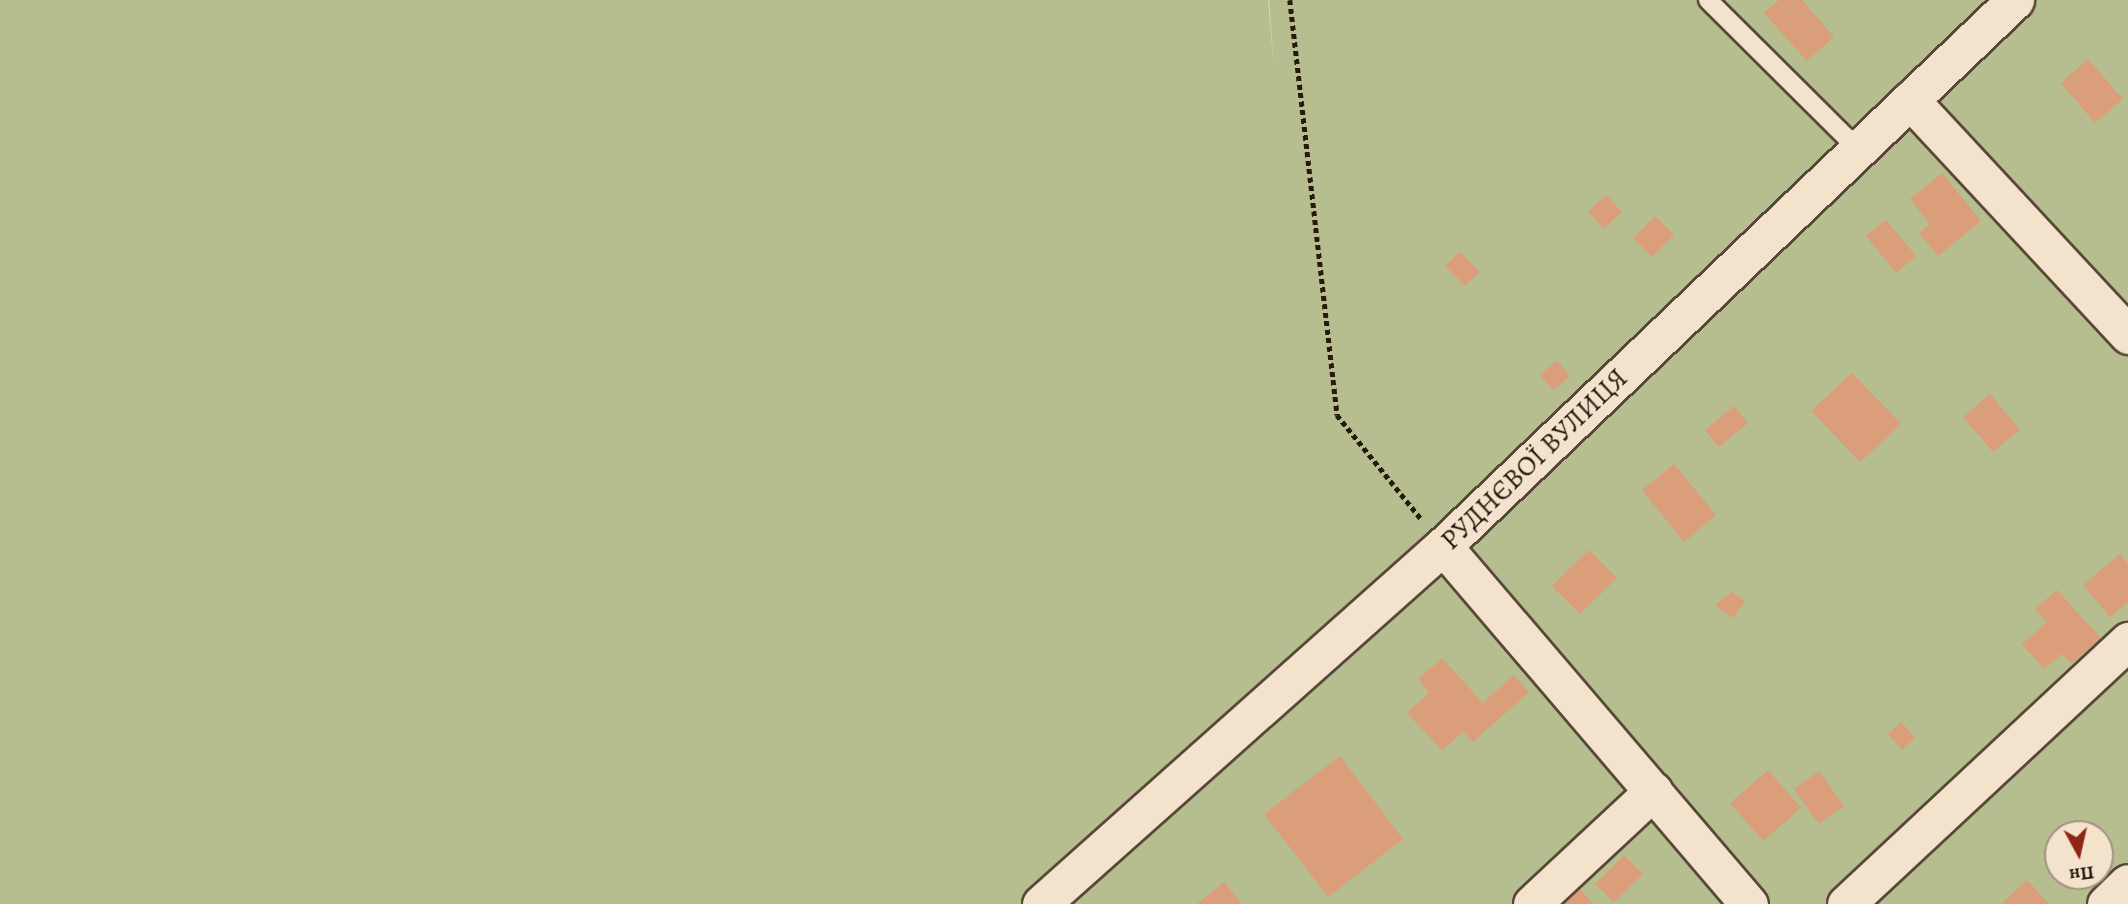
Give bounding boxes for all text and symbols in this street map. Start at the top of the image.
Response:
street label: РУДНЄВОЇ ВУЛИЦЯ [1434,361,1634,557]
north arrow [2044,820,2114,890]
text: Пн [2068,859,2096,888]

